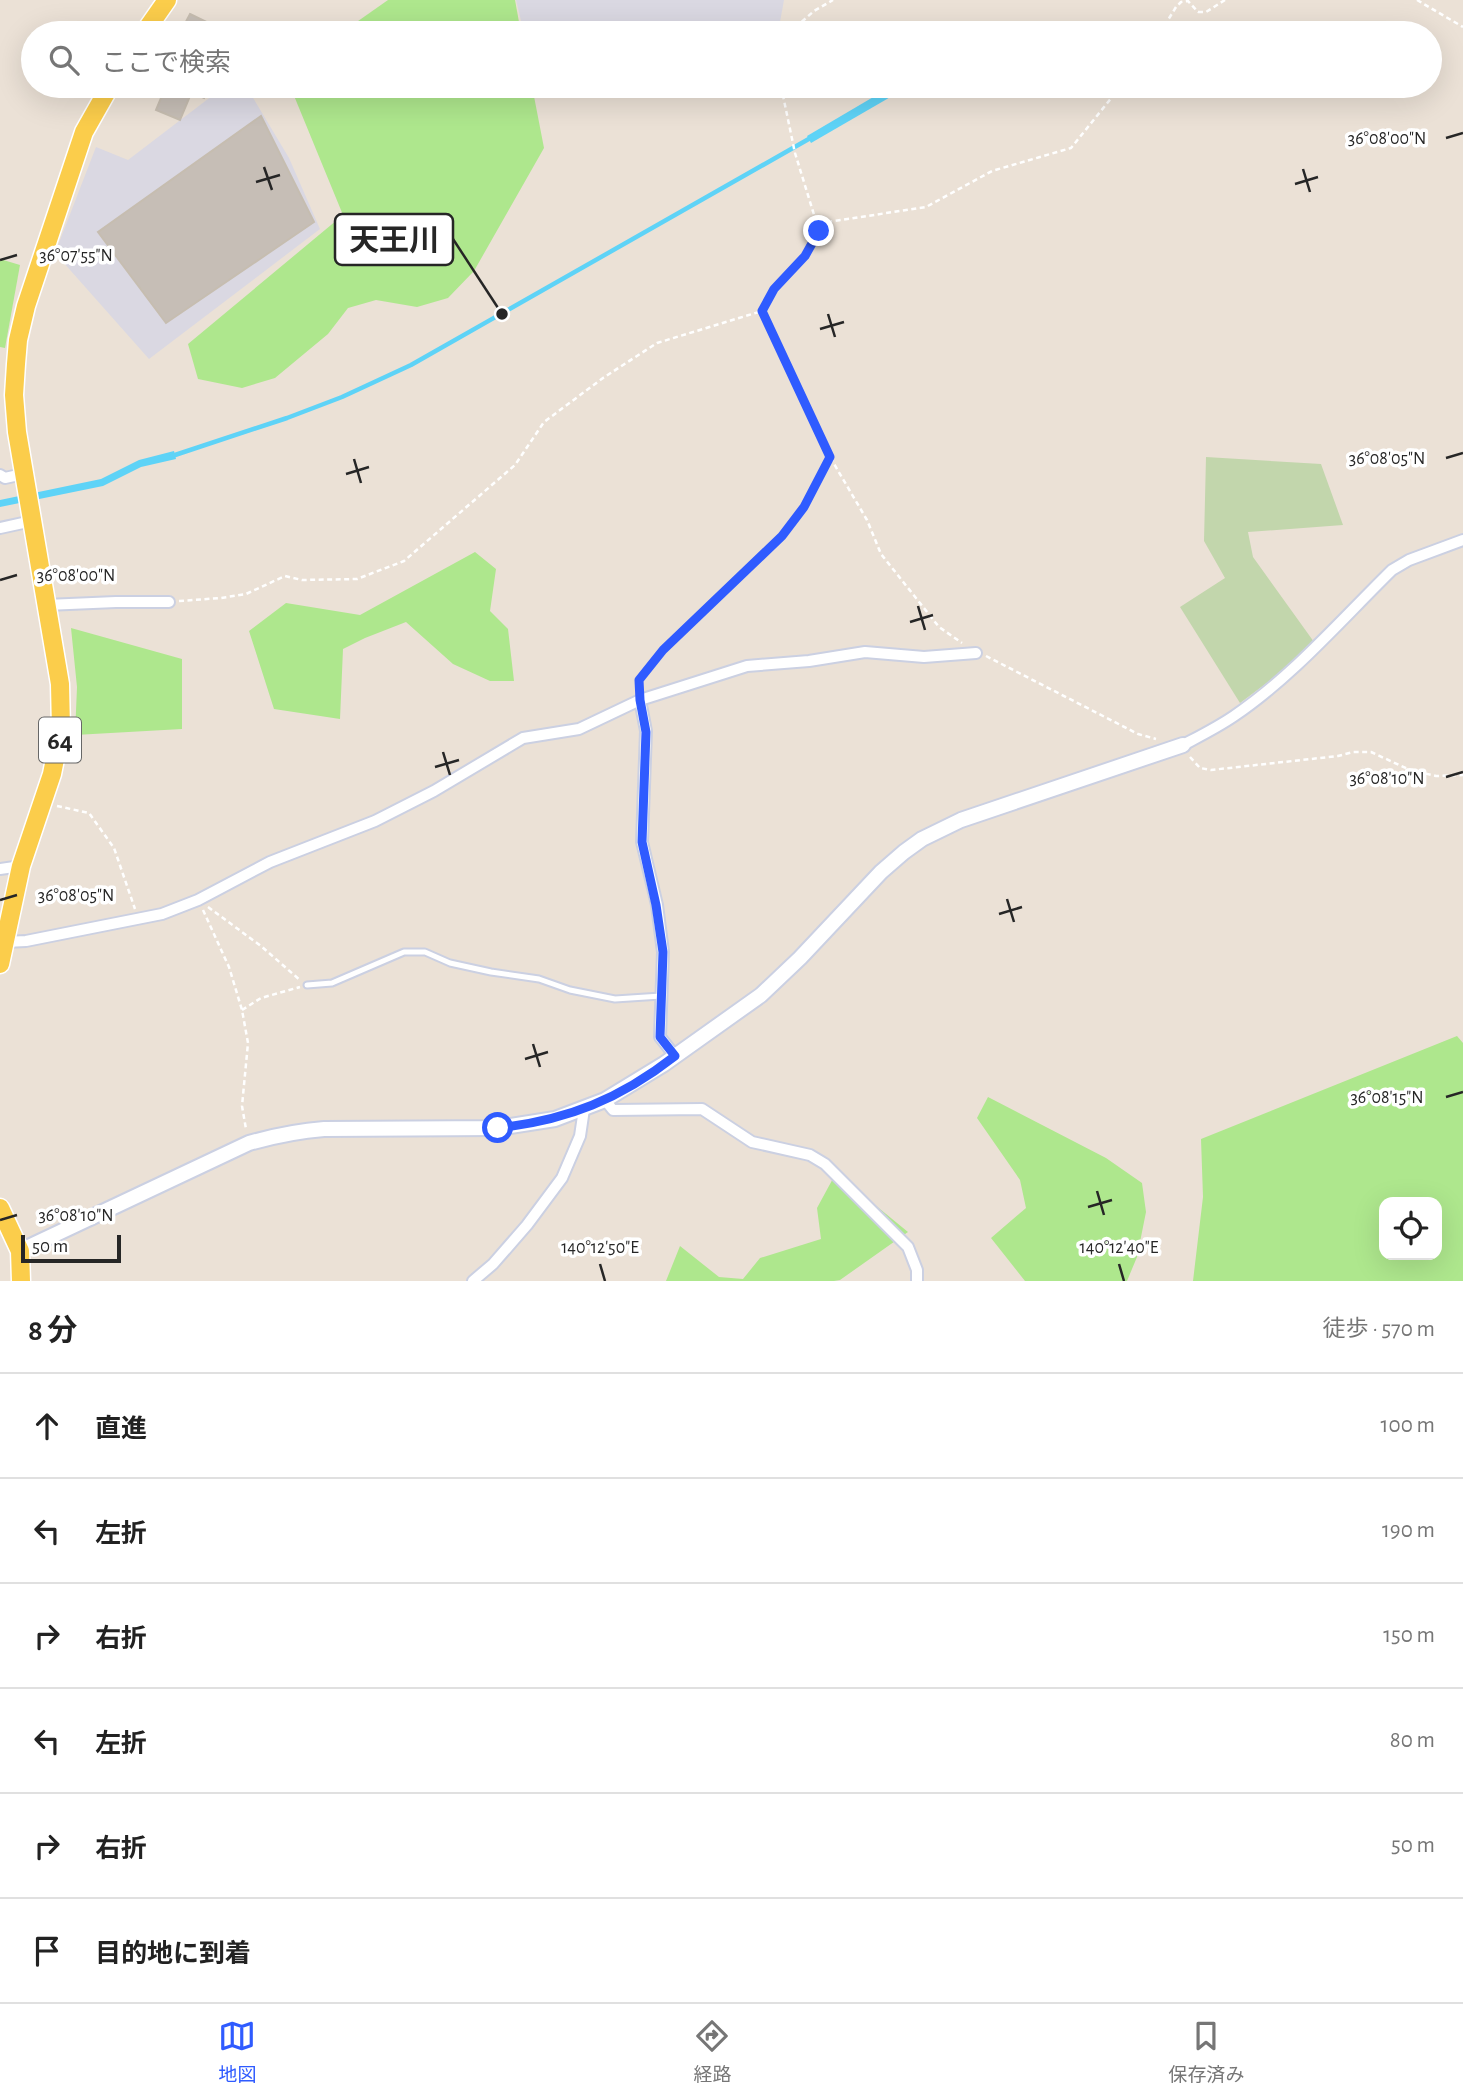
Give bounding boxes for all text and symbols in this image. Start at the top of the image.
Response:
search box [21,21,1442,98]
icon: search [45,41,83,79]
text: ここで検索 [101,50,231,76]
text: 36°08'00"N [1348,130,1426,148]
callout: 天王川 [335,214,453,265]
route end [803,215,834,246]
text: 天王川 [349,226,439,256]
text: 36°07'55"N [39,247,113,265]
text: 36°08'05"N [1349,450,1425,468]
text: 36°08'00"N [37,567,115,585]
road number: 64 [39,718,81,762]
text: 36°08'10"N [1349,770,1425,788]
text: 36°08'05"N [38,887,114,905]
text: 36°08'15"N [1350,1089,1424,1107]
route start [482,1112,513,1143]
map controls [1379,1197,1442,1260]
button: locate [1379,1197,1442,1260]
text: 36°08'10"N [38,1207,114,1225]
scale bar [21,1232,121,1264]
text: 50 m [32,1237,68,1256]
text: 140°12'50"E [561,1239,639,1257]
text: 140°12'40"E [1080,1239,1159,1257]
text: 8 分 [28,1316,77,1346]
text: 徒歩 · 570 m [1323,1318,1435,1341]
icon: ahead [28,1407,66,1445]
text: 100 m [1381,1414,1435,1437]
text: 直進 [95,1416,147,1442]
icon: left [28,1512,66,1550]
text: 190 m [1382,1519,1435,1542]
text: 左折 [95,1521,147,1547]
icon: right [28,1617,66,1655]
text: 150 m [1383,1624,1435,1647]
text: 右折 [95,1626,147,1652]
icon: left [28,1722,66,1760]
text: 80 m [1390,1729,1435,1752]
text: 左折 [95,1731,147,1757]
icon: right [28,1827,66,1865]
text: 50 m [1391,1834,1435,1857]
text: 右折 [95,1836,147,1862]
icon: arrive [28,1932,66,1970]
text: 目的地に到着 [95,1941,251,1967]
tab: 地図 [218,2017,257,2087]
tab: 経路 [693,2017,732,2087]
tab: 保存済み [1168,2017,1245,2087]

